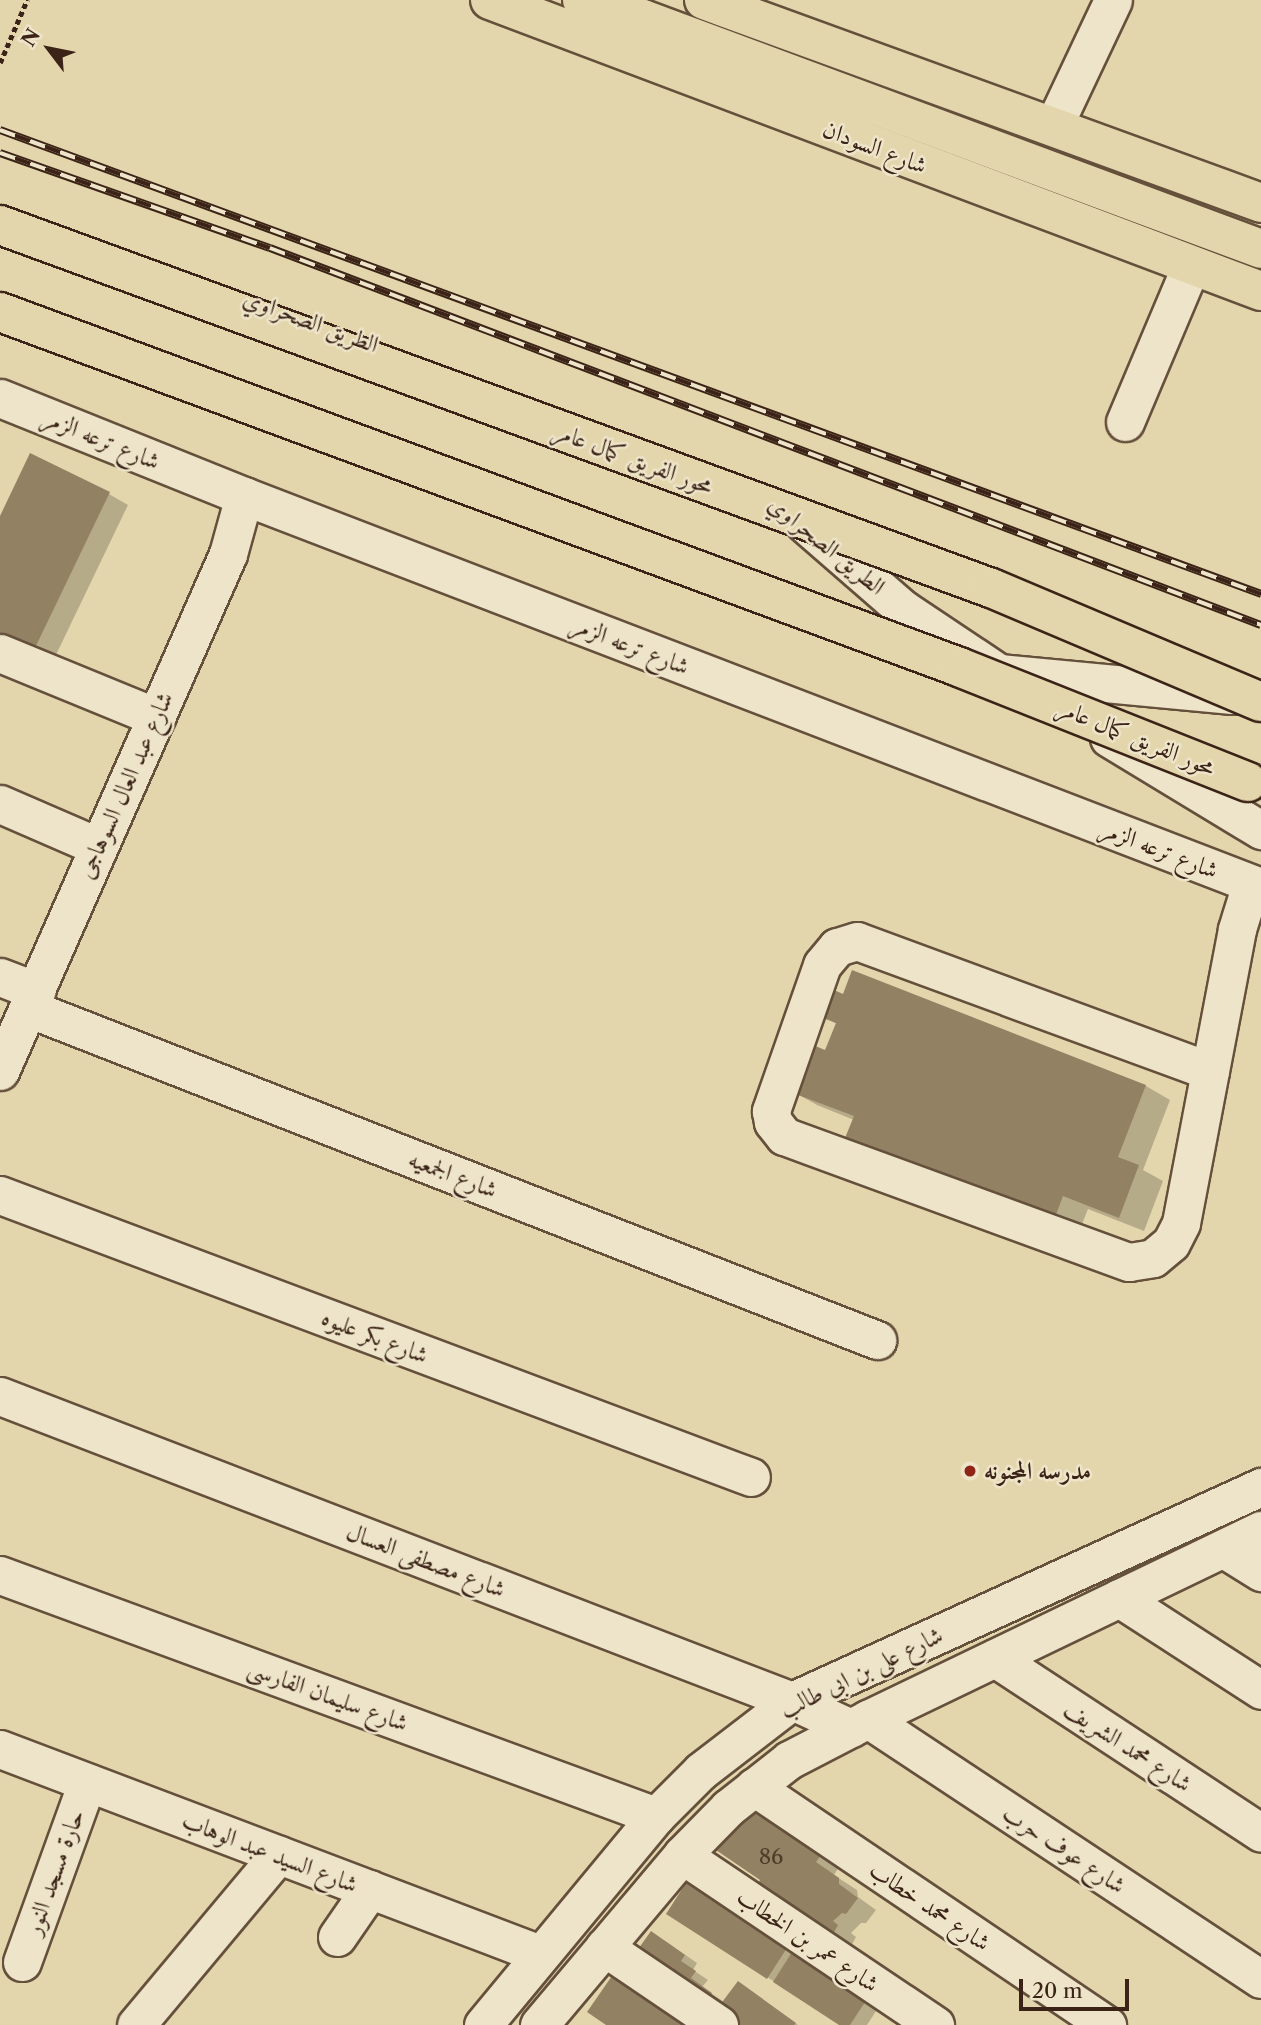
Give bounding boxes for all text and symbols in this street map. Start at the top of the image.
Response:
north arrow [14,14,84,84]
text: N [17,25,45,51]
street label: شارع السودان [819,114,931,180]
street label: الطريق الصحراوي [239,283,383,359]
street label: شارع ترعه الزمر [38,402,164,476]
street label: محور الفريق كمال عامر [549,416,717,500]
street label: الطريق الصحراوي [763,489,891,601]
street label: شارع ترعه الزمر [567,609,693,681]
street label: شارع عبد العال السوهاجى [71,687,179,883]
street label: محور الفريق كمال عامر [1053,692,1219,782]
street label: شارع ترعه الزمر [1096,813,1222,885]
street label: شارع الجمعيه [405,1144,501,1204]
street label: شارع بكر عليوه [318,1302,432,1370]
place label: مدرسه المجنونه [984,1457,1091,1485]
marker: مدرسه المجنونه [962,1463,978,1479]
street label: شارع مصطفى العسال [343,1516,509,1604]
street label: شارع على بن ابى طالب [775,1620,947,1724]
street label: شارع سليمان الفارسى [244,1653,412,1737]
street label: شارع محمد الشريف [1059,1694,1197,1798]
street label: شارع عوف حرب [997,1799,1131,1899]
street label: حارة مسجد النور [18,1805,90,1939]
street label: شارع السيد عبد الوهاب [178,1805,362,1899]
house number: 86 [759,1844,783,1870]
street label: شارع محمد خطاب [864,1855,996,1957]
street label: شارع عمر بن الخطاب [731,1882,885,1998]
scale bar [1023,1966,1133,2010]
text: 20 m [1032,1978,1083,2003]

